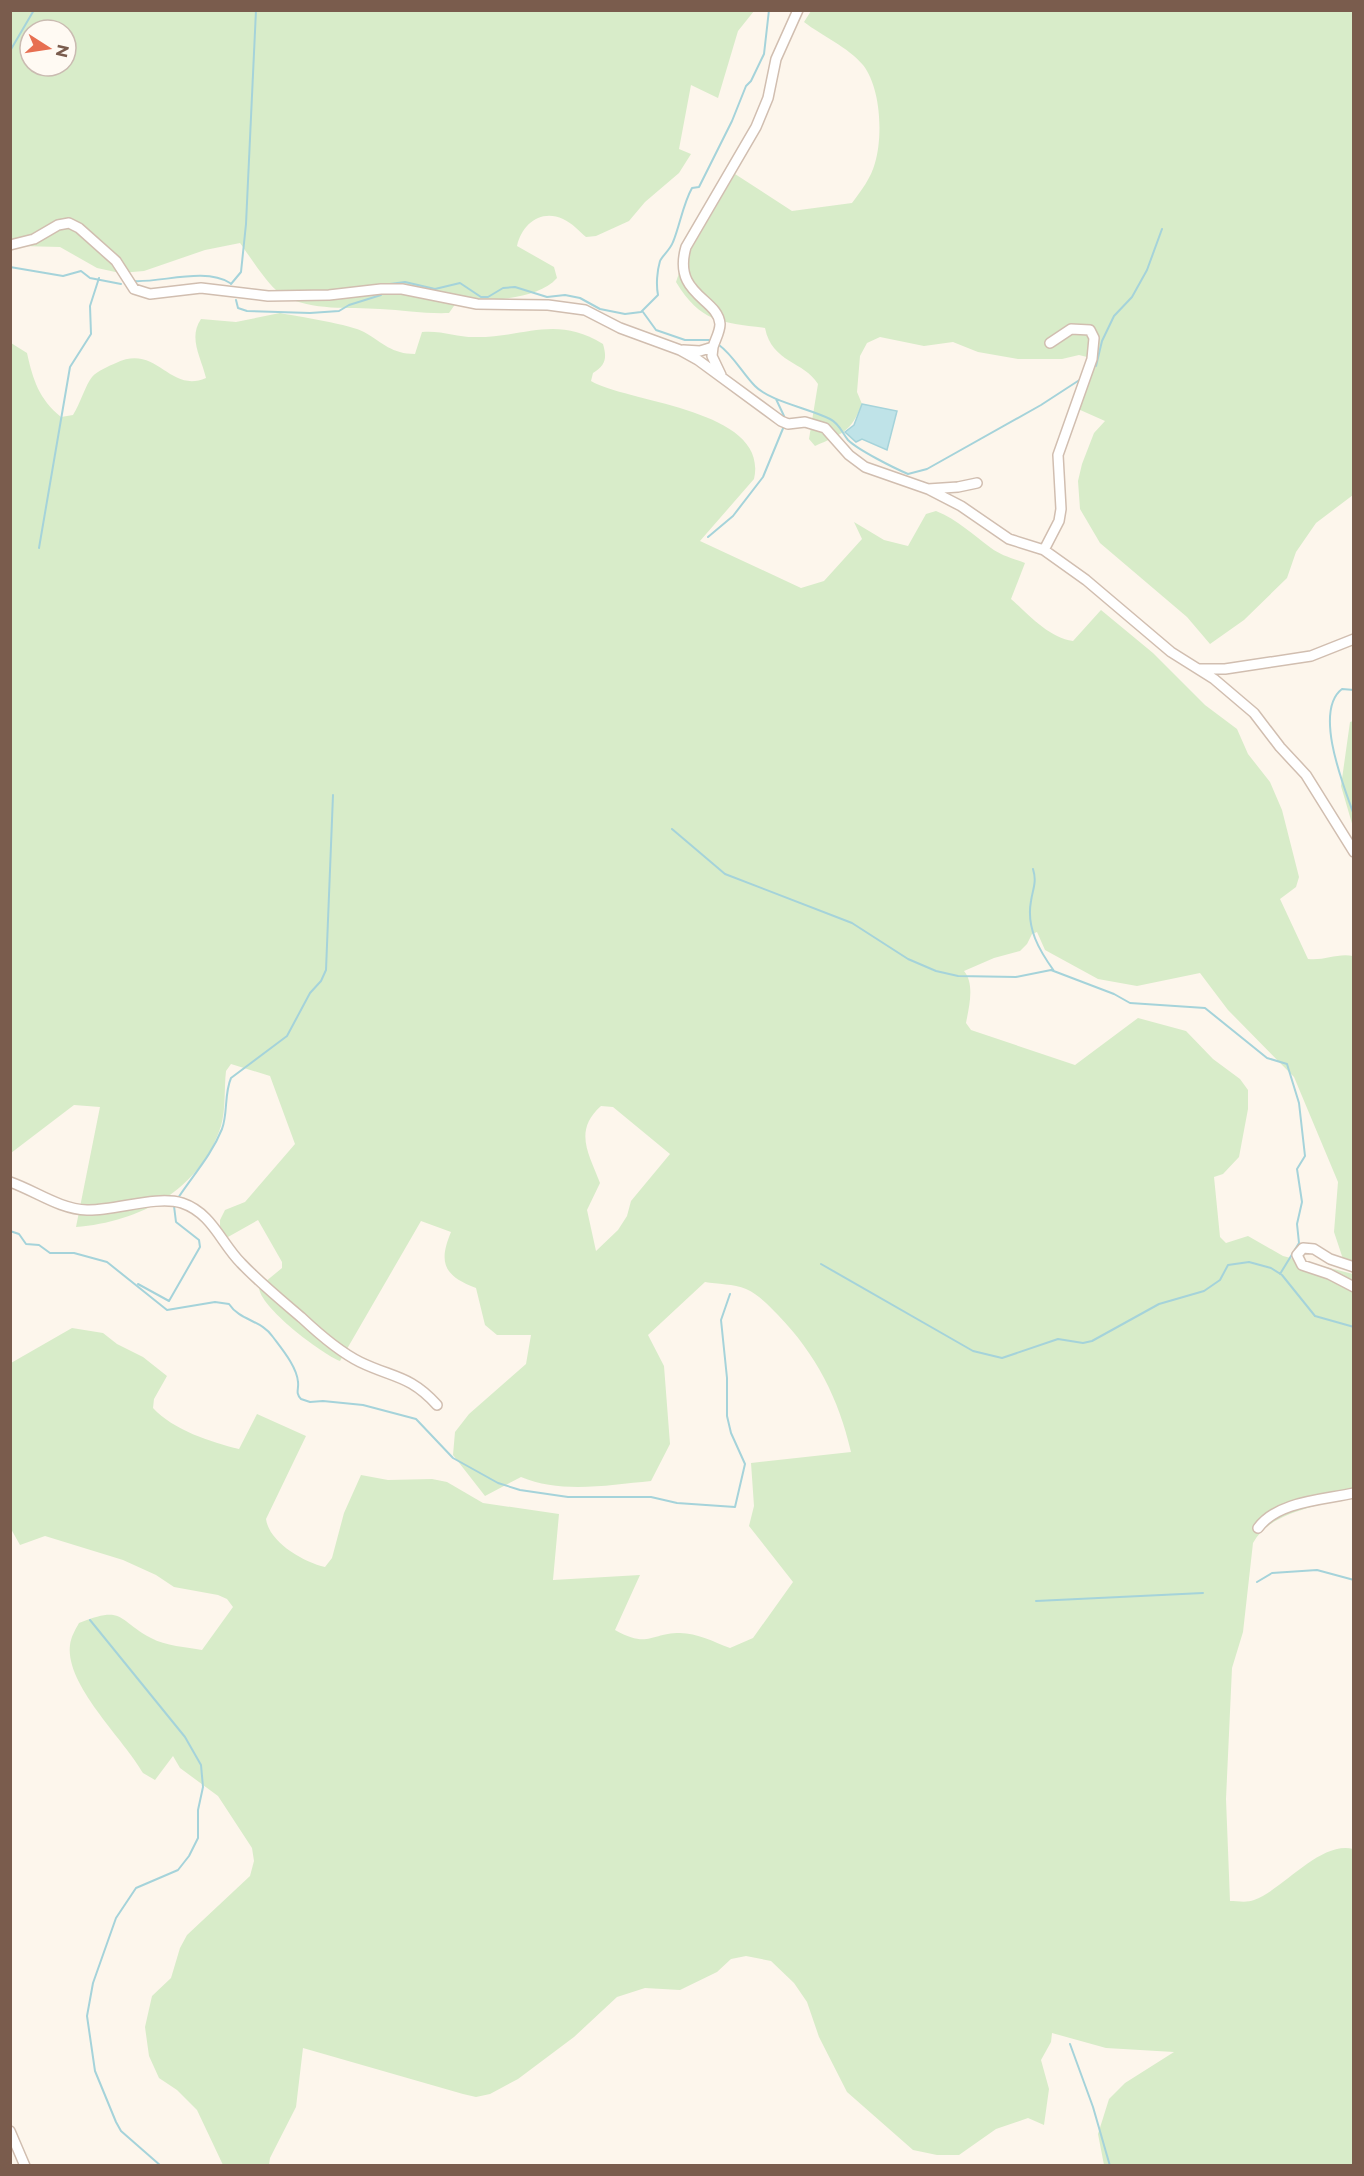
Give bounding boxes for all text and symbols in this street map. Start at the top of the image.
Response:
north arrow [18,18,78,78]
text: N [52,43,73,59]

